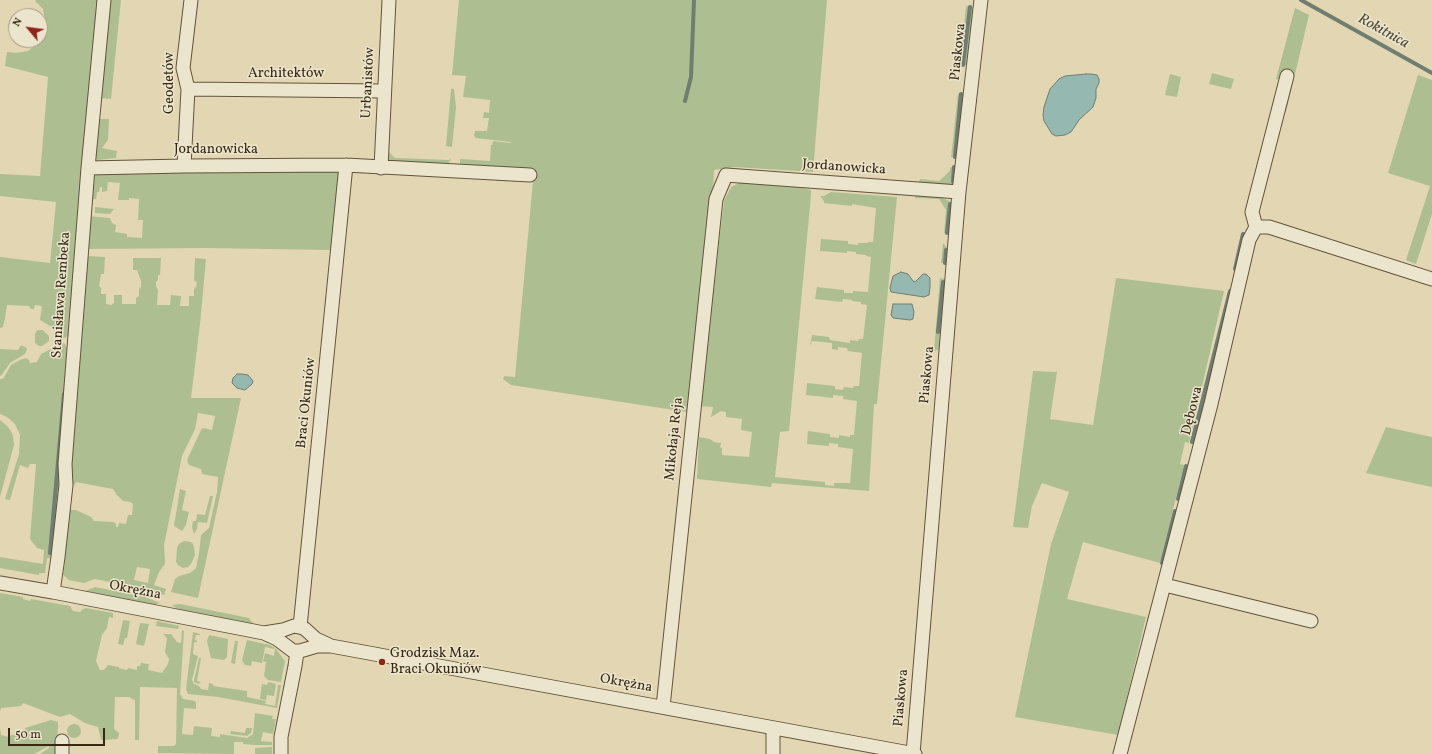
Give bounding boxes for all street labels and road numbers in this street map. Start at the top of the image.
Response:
street label: Piaskowa [948,22,970,82]
street label: Urbanistów [359,47,379,119]
street label: Geodetów [162,52,178,114]
street label: Architektów [248,66,324,82]
street label: Jordanowicka [174,142,258,158]
street label: Jordanowicka [802,157,886,179]
street label: Stanisława Rembeka [49,231,75,359]
street label: Piaskowa [917,345,939,405]
street label: Braci Okuniów [294,357,320,449]
street label: Dębowa [1179,385,1207,437]
street label: Mikołaja Reja [662,396,688,482]
street label: Okrężna [108,578,162,604]
street label: Piaskowa [891,668,913,728]
street label: Okrężna [599,671,653,697]

